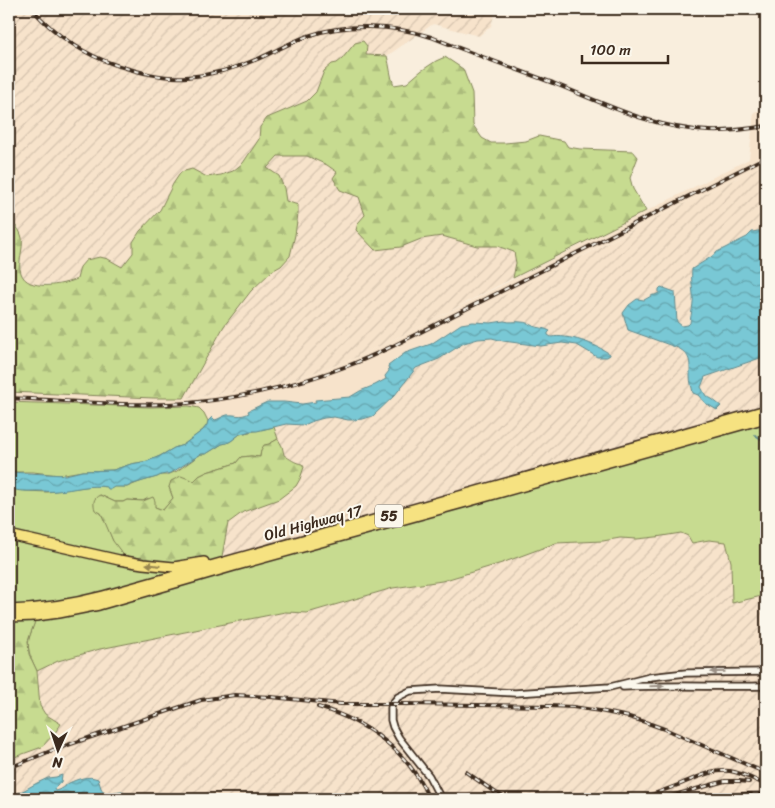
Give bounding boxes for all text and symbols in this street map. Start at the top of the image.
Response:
scale bar [582,32,669,64]
text: 100 m [590,37,631,63]
street label: Old Highway 17 [261,497,366,549]
road number: 55 [375,504,403,528]
one-way arrow [145,561,161,569]
one-way arrow [709,668,725,676]
one-way arrow [650,681,666,689]
north arrow [32,726,82,776]
text: N [52,750,64,775]

